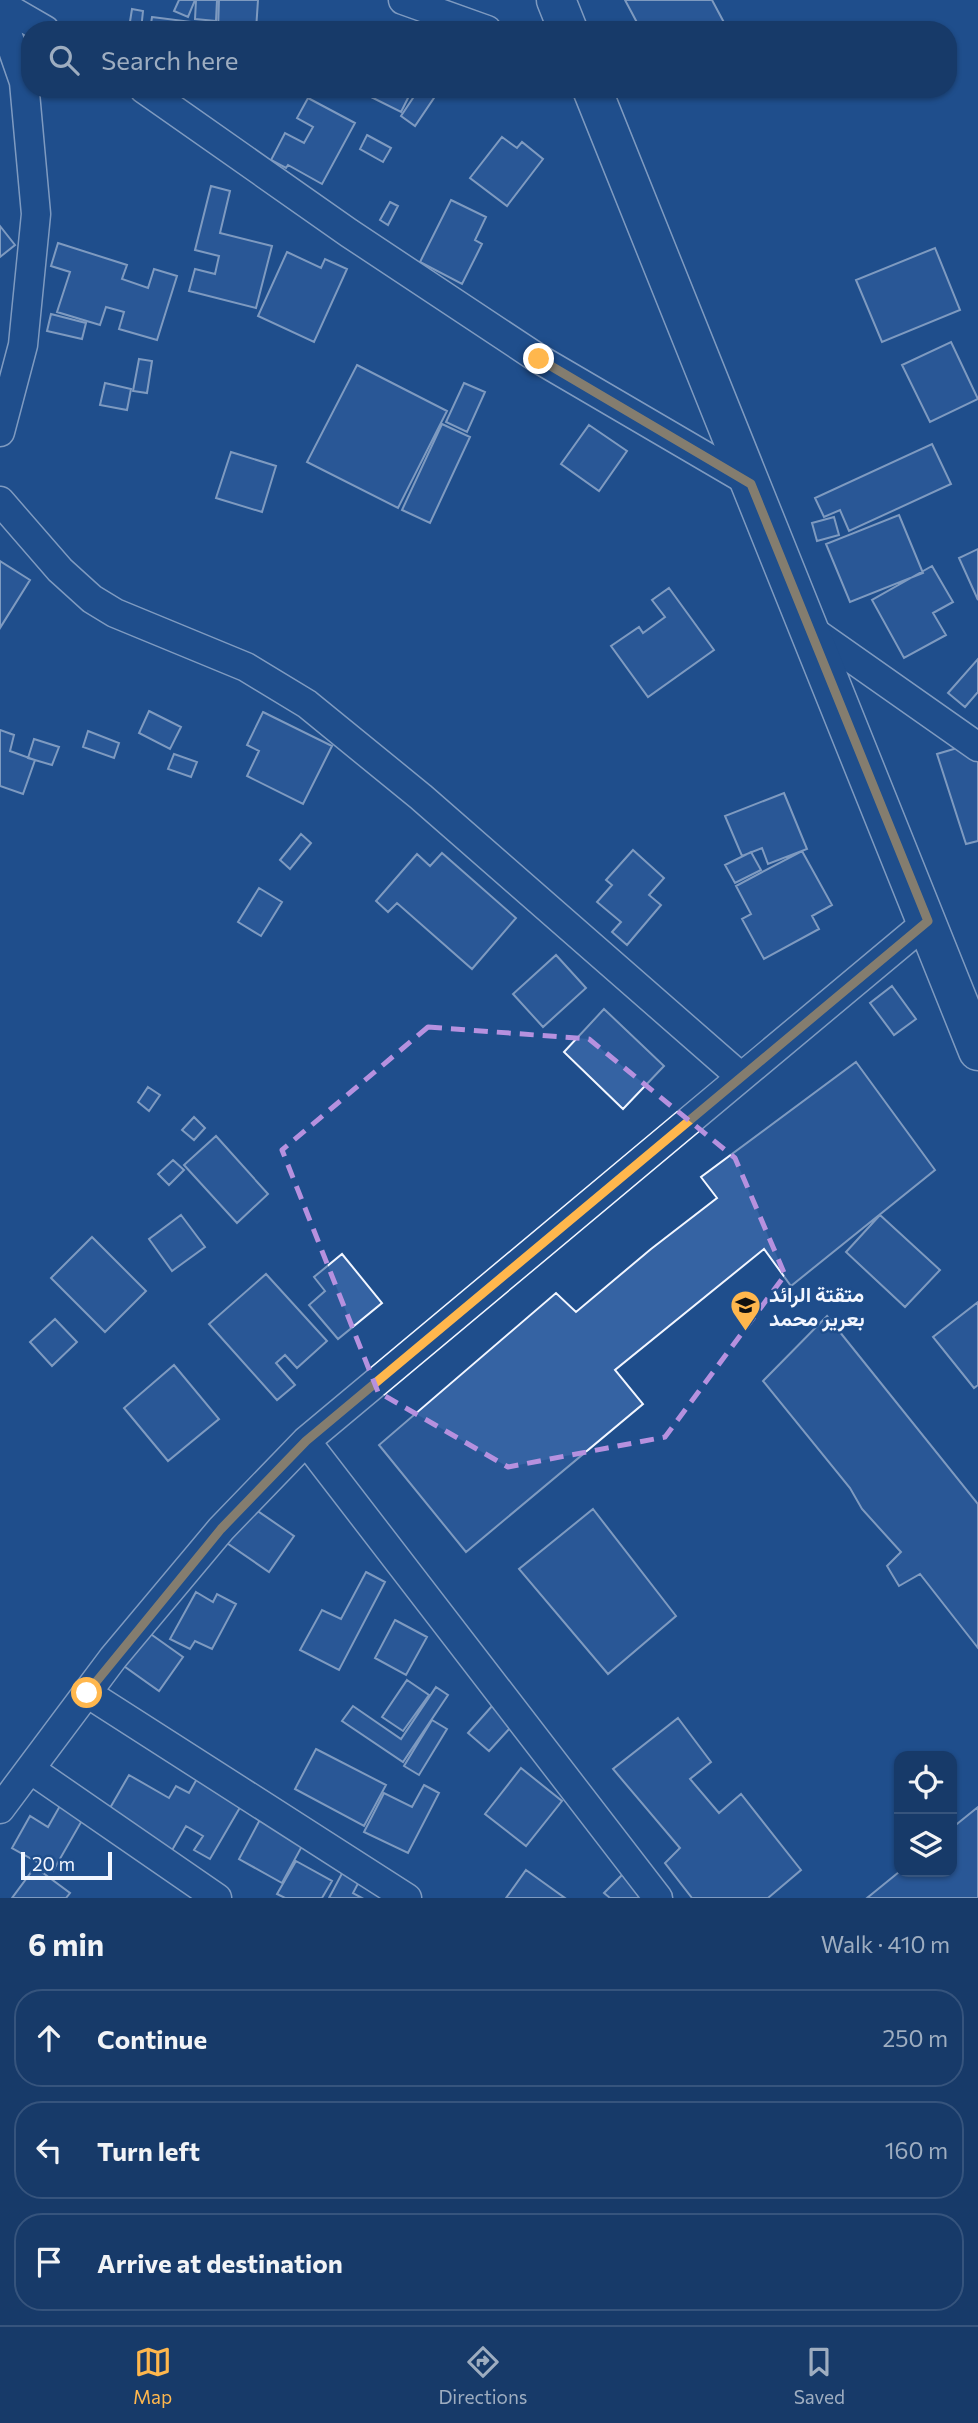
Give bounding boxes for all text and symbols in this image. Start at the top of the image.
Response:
search box [21,21,957,98]
icon: search [45,41,83,79]
text: Search here [101,44,239,75]
route end [523,343,554,374]
place label: متقتة الرائد بعرير محمد [769,1281,865,1332]
school or university icon: متقتة الرائد بعرير محمد [729,1288,763,1332]
route start [71,1677,102,1708]
map controls [894,1751,957,1877]
button: locate [894,1751,957,1814]
button: layers [894,1814,957,1877]
scale bar [21,1849,112,1881]
text: 20 m [32,1852,75,1875]
text: 6 min [28,1925,104,1962]
text: Walk · 410 m [821,1930,950,1958]
icon: ahead [30,2019,68,2057]
text: Continue [97,2023,207,2054]
text: 250 m [883,2024,948,2052]
icon: left [30,2131,68,2169]
text: Turn left [97,2135,200,2166]
text: 160 m [885,2136,948,2164]
icon: arrive [30,2243,68,2281]
text: Arrive at destination [97,2247,343,2278]
tab: Map [133,2343,172,2408]
tab: Directions [438,2343,528,2408]
tab: Saved [794,2343,845,2408]

